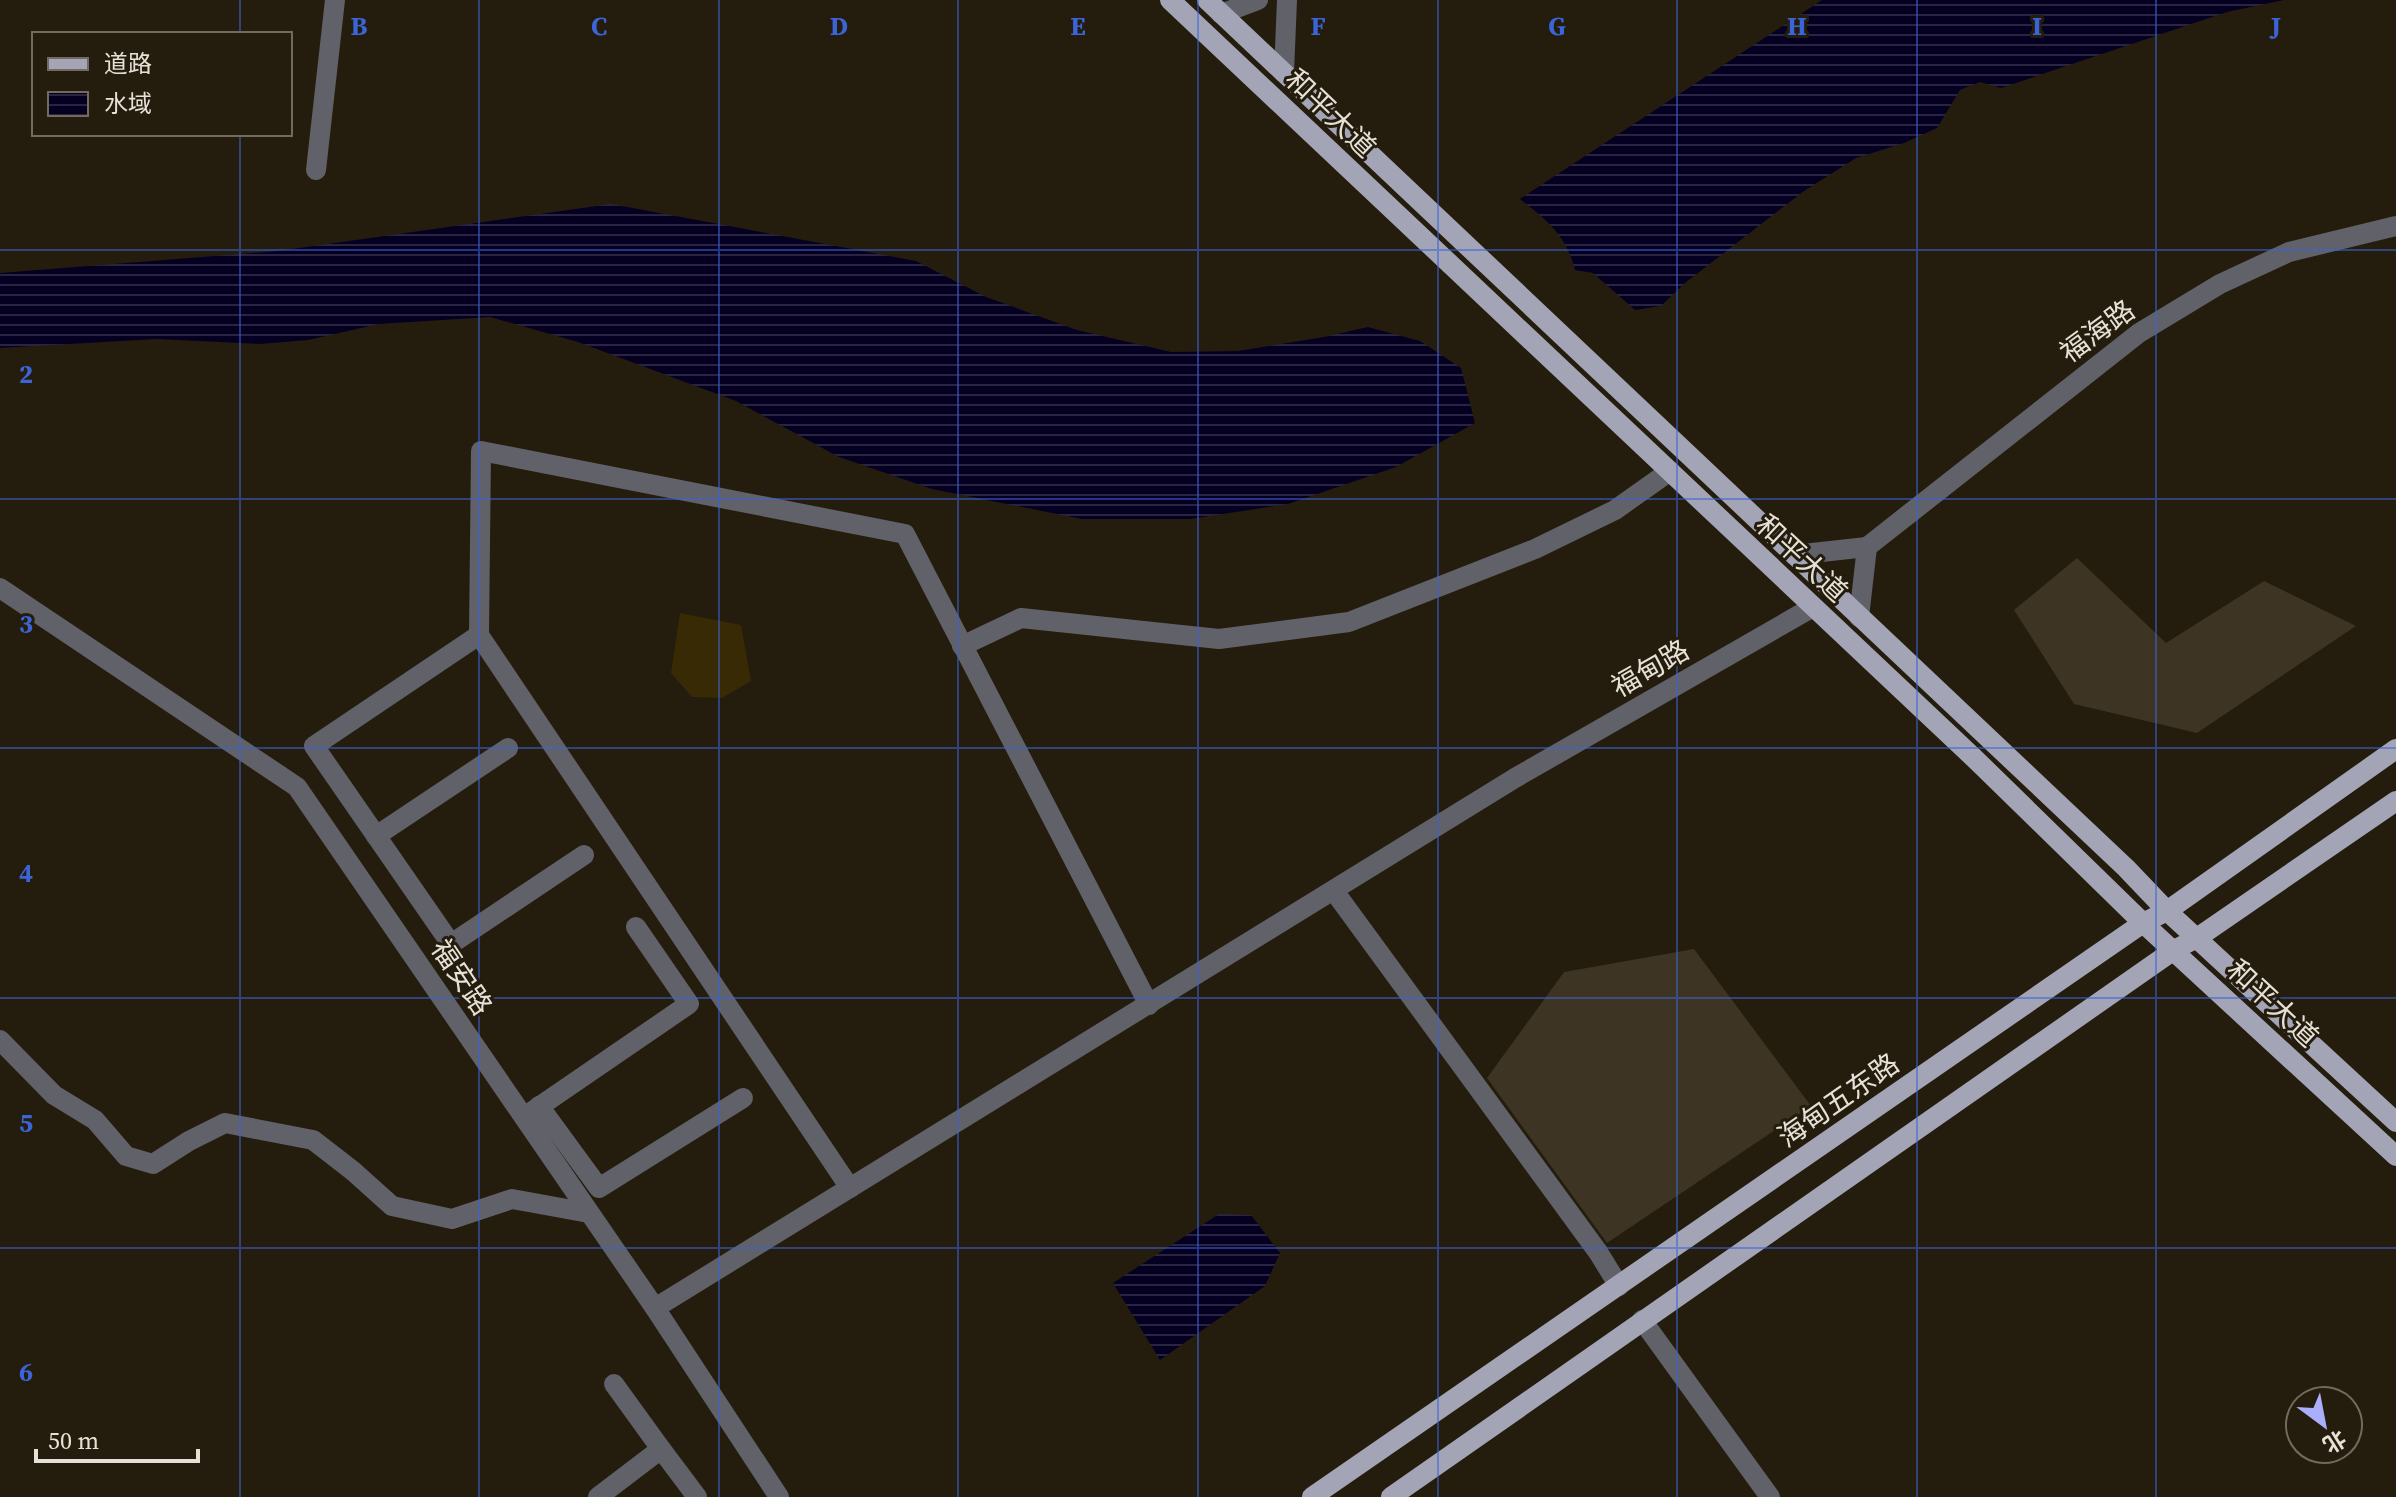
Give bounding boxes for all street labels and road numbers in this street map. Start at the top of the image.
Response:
street label: 和平大道 [1278,60,1384,166]
street label: 福海路 [2052,291,2142,371]
street label: 和平大道 [1748,506,1856,610]
street label: 福甸路 [1604,631,1696,705]
street label: 福安路 [423,932,501,1022]
street label: 和平大道 [2219,951,2327,1055]
street label: 海甸五东路 [1770,1044,1906,1156]

